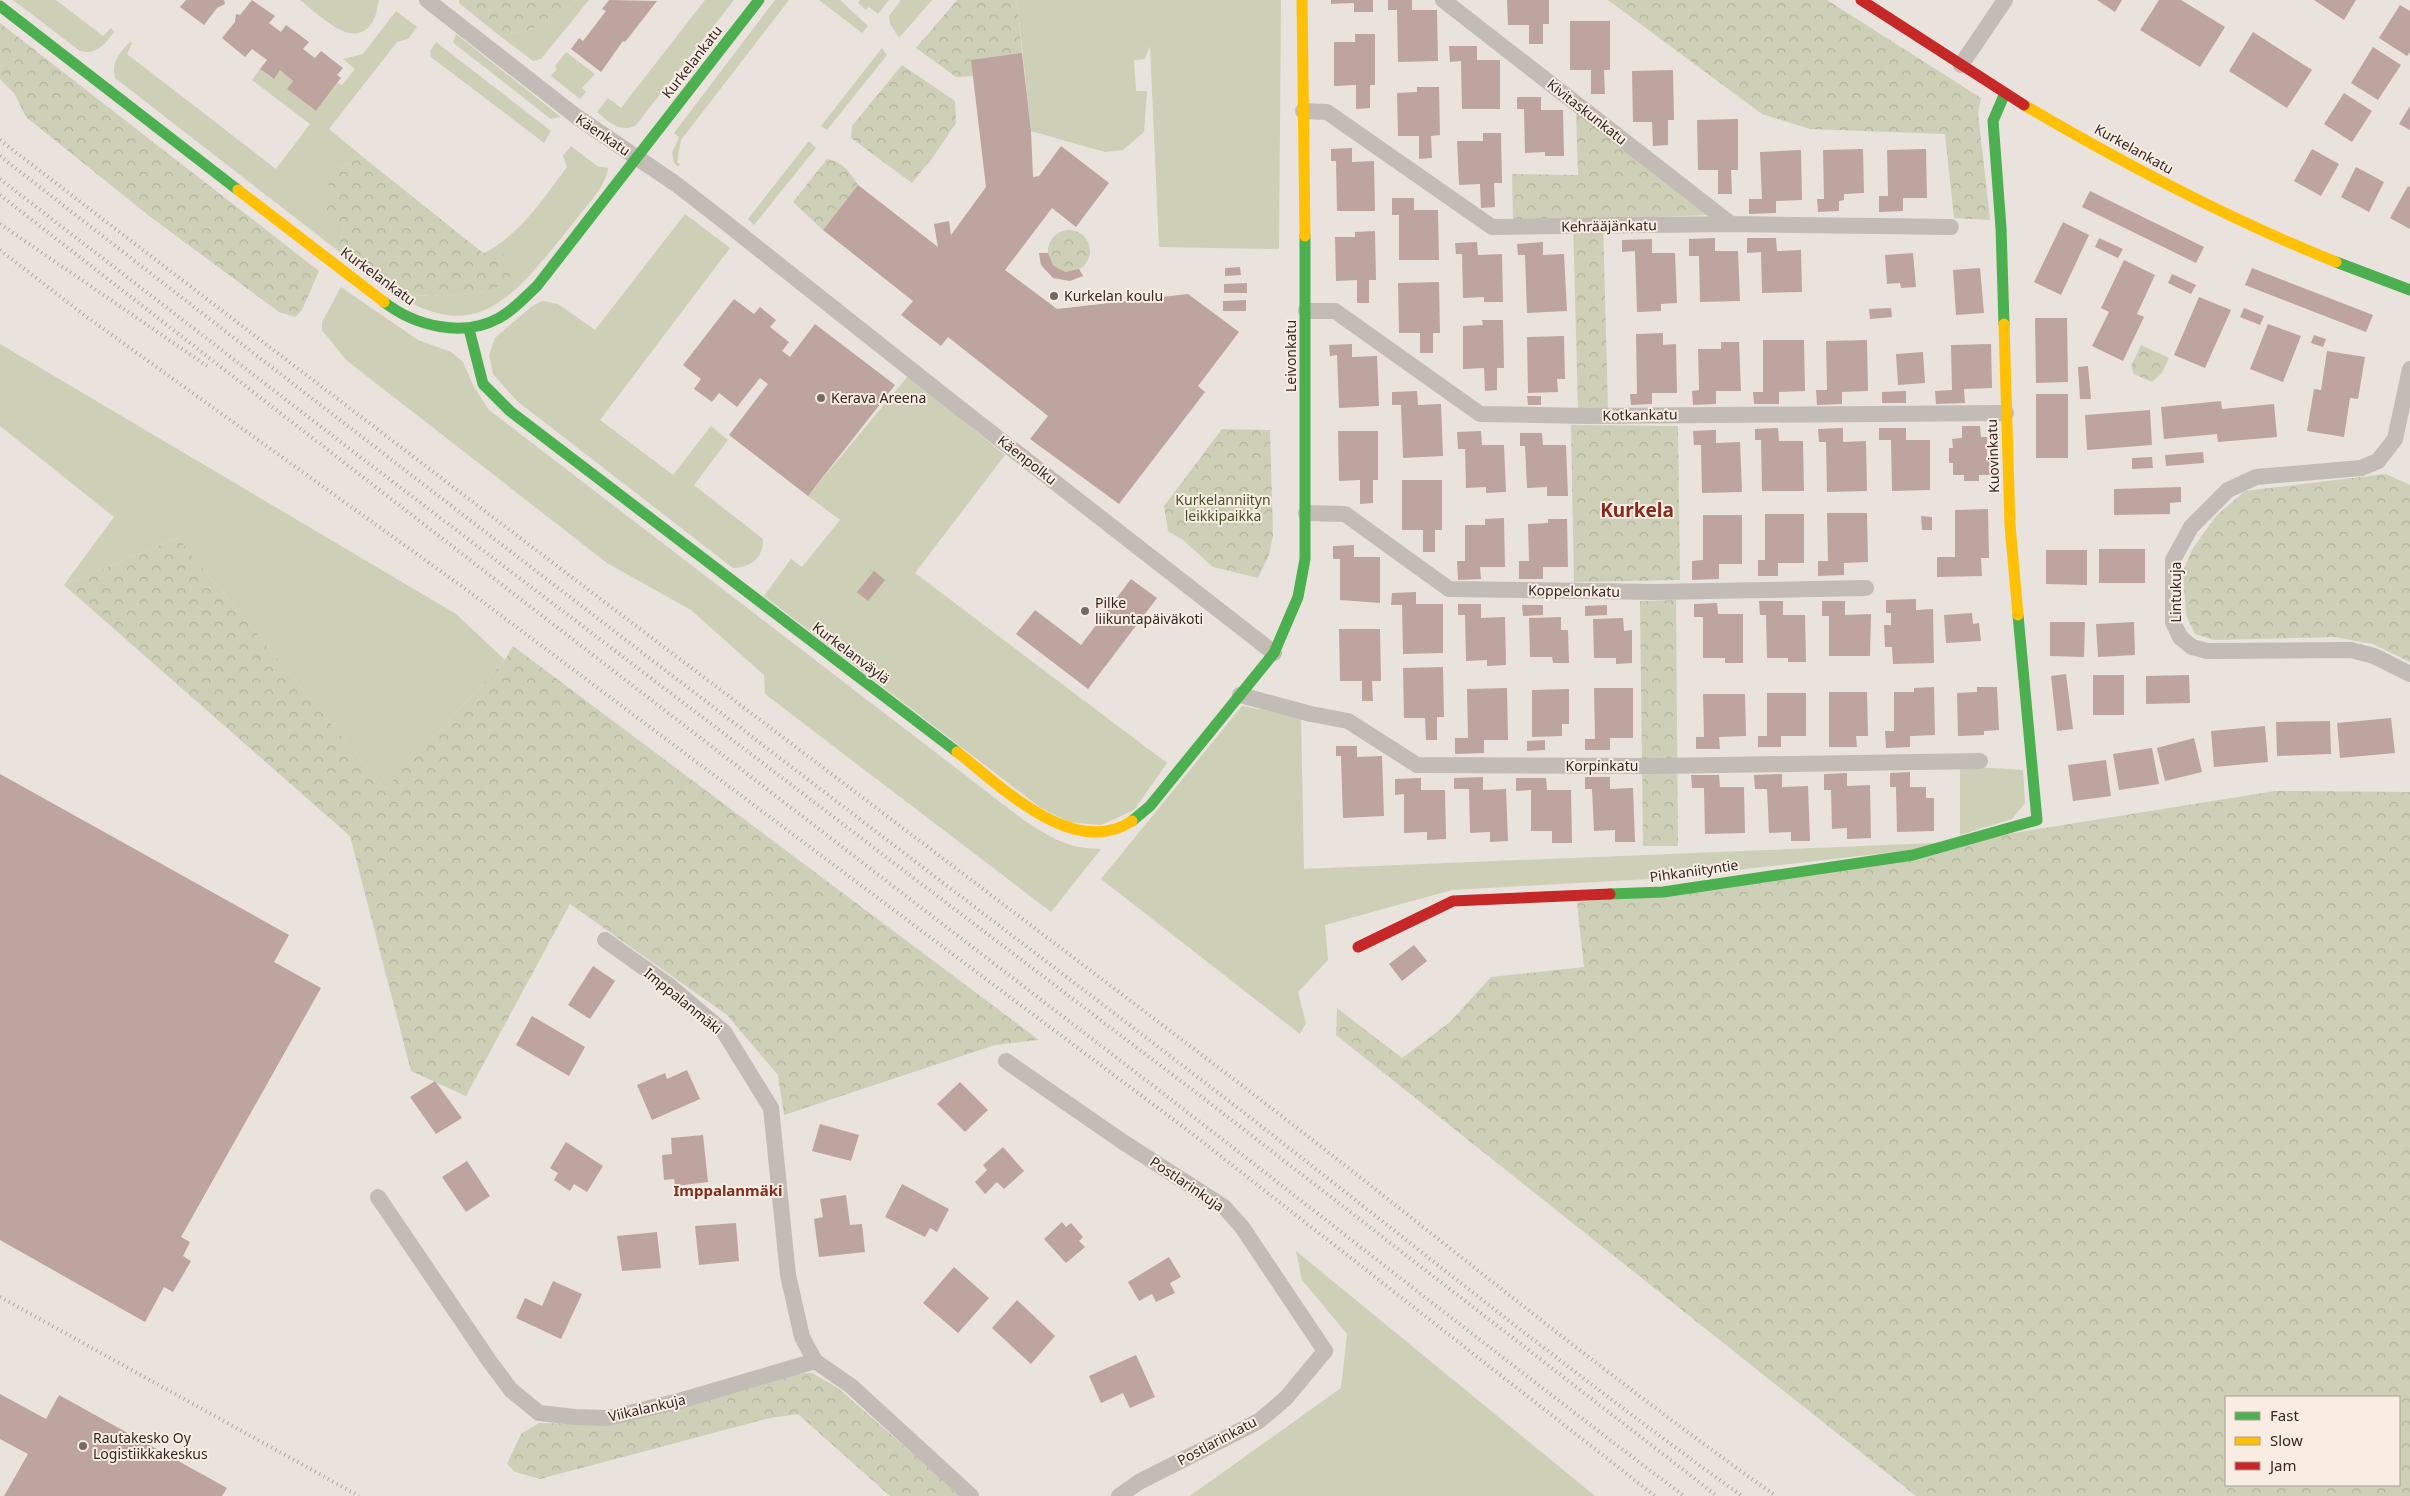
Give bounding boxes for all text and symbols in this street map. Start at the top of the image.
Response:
street label: Kurkelankatu [657,21,726,102]
street label: Kivitaskunkatu [1543,74,1631,149]
street label: Käenkatu [572,109,634,160]
street label: Kurkelankatu [2091,119,2177,178]
street label: Kehrääjänkatu [1561,215,1657,236]
street label: Kurkelankatu [337,242,419,309]
place label: Kurkelan koulu [1064,286,1163,305]
marker: Kurkelan koulu [1048,290,1060,302]
street label: Leivonkatu [1281,320,1300,392]
place label: Kerava Areena [831,388,926,407]
marker: Kerava Areena [815,392,827,404]
street label: Kotkankatu [1602,404,1678,425]
street label: Kuovinkatu [1982,419,2003,493]
street label: Käenpolku [994,431,1061,489]
park label: Kurkelanniityn leikkipaikka [1175,490,1271,525]
district label: Kurkela [1600,497,1674,523]
street label: Lintukuja [2166,562,2185,622]
street label: Koppelonkatu [1528,580,1620,601]
place label: Pilke liikuntapäiväkoti [1095,593,1203,628]
marker: Pilke liikuntapäiväkoti [1079,605,1091,617]
street label: Kurkelanväylä [809,617,894,688]
street label: Korpinkatu [1566,756,1638,775]
street label: Pihkaniityntie [1648,855,1740,886]
street label: Imppalanmäki [640,963,726,1038]
street label: Postlarinkuja [1146,1152,1228,1215]
district label: Imppalanmäki [673,1180,783,1200]
street label: Viikalankuja [606,1389,687,1426]
legend [2225,1396,2400,1486]
text: Fast [2270,1405,2299,1425]
street label: Postlarinkatu [1174,1412,1260,1469]
place label: Rautakesko Oy Logistiikkakeskus [93,1428,208,1463]
text: Slow [2270,1430,2303,1450]
marker: Rautakesko Oy Logistiikkakeskus [77,1440,89,1452]
text: Jam [2268,1455,2297,1475]

